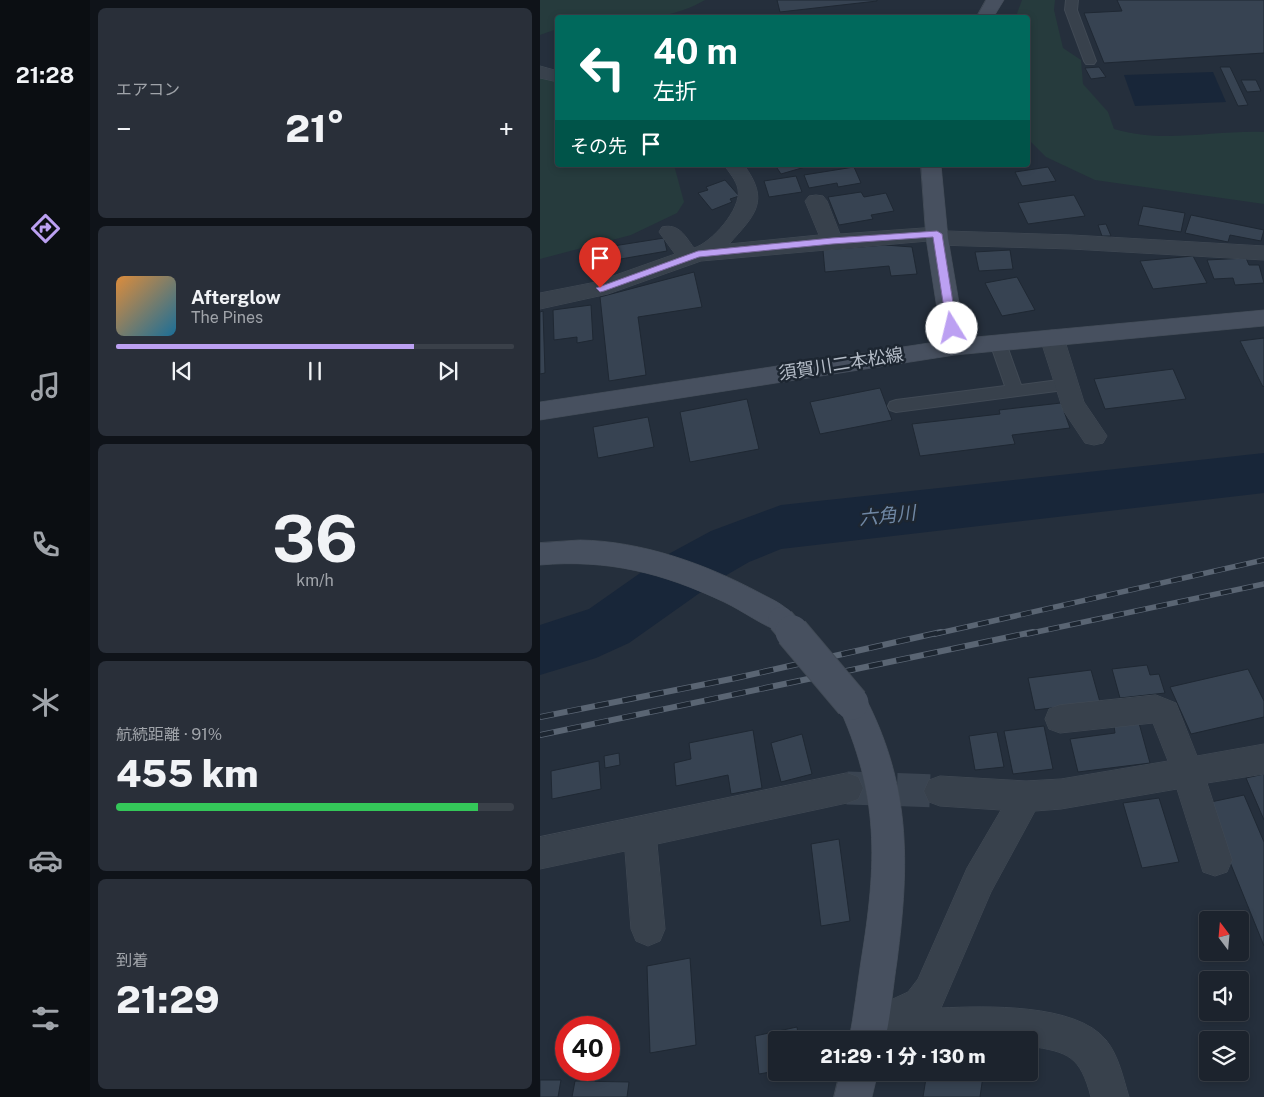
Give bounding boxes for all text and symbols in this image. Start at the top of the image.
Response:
text: 40 m [653,31,738,72]
icon: left [570,35,635,100]
text: 21:28 [16,62,74,88]
text: 左折 [653,78,697,104]
text: エアコン [116,80,180,99]
text: 21° [285,106,345,151]
text: − [116,112,132,145]
text: + [498,112,514,145]
icon: arrive [637,130,665,158]
text: その先 [570,135,627,157]
icon: directions [28,211,63,246]
pin [579,237,621,288]
icon: arrive [586,244,614,272]
text: Afterglow [191,286,281,308]
position arrow [925,301,977,353]
text: The Pines [191,308,263,327]
street label: 須賀川二本松線 [777,343,905,384]
icon: previous [168,357,196,385]
icon: pause [301,357,329,385]
icon: next [434,357,462,385]
icon: music [28,369,63,404]
text: 36 [272,500,358,577]
water label: 六角川 [857,501,918,529]
icon: phone [28,527,63,562]
text: km/h [296,571,334,590]
icon: climate [28,685,63,720]
text: 航続距離 · 91% [116,725,222,744]
text: 455 km [116,751,259,796]
icon: car [28,843,63,878]
north arrow [1199,911,1249,961]
map controls [1199,911,1249,1081]
text: 到着 [116,951,148,970]
button: sound [1199,971,1249,1021]
text: 21:29 [116,977,220,1022]
icon: filters [28,1001,63,1036]
speed limit sign: 40 [555,1016,620,1081]
button: layers [1199,1031,1249,1081]
text: 21:29 · 1 分 · 130 m [820,1045,986,1067]

